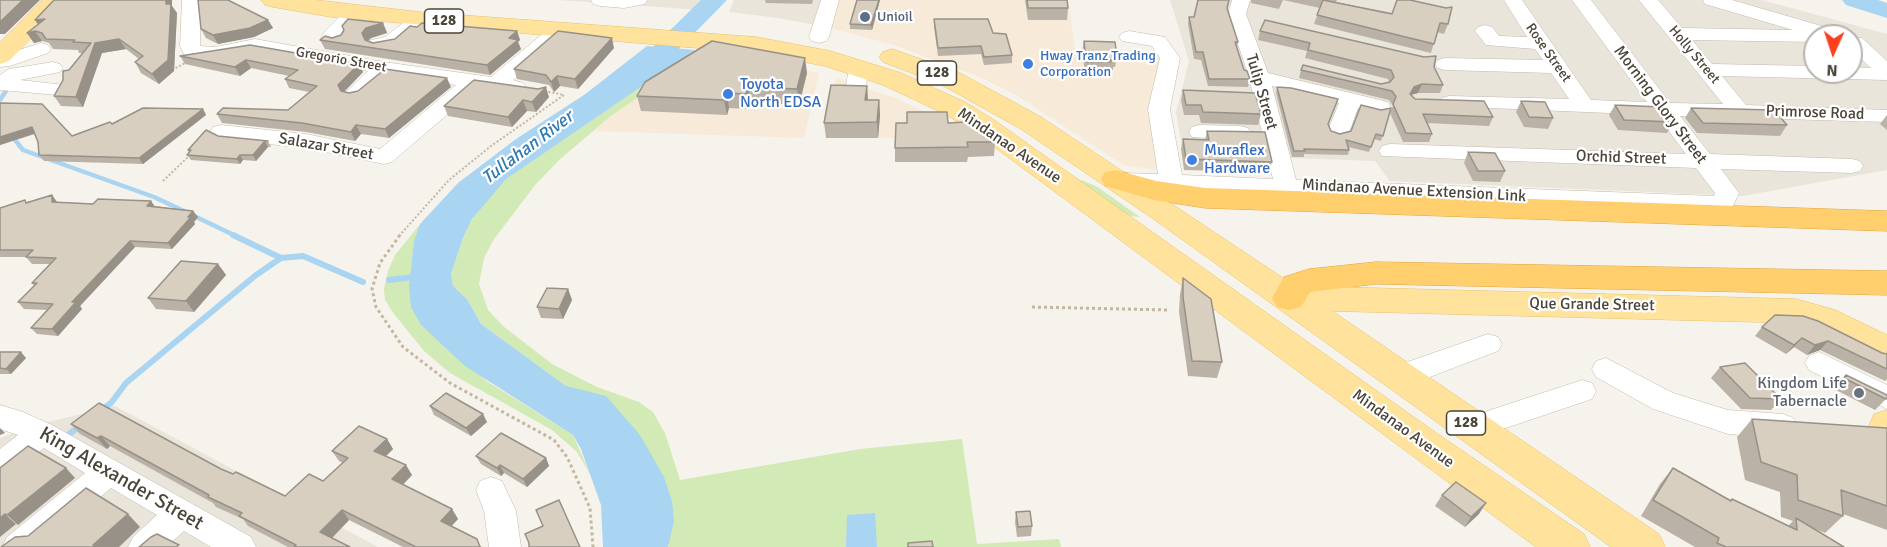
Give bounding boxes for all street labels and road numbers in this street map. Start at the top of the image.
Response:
road number: 128 [424,9,464,33]
street label: Rose Street [1522,20,1574,86]
street label: Holly Street [1665,23,1723,87]
street label: Morning Glory Street [1609,42,1711,168]
street label: Gregorio Street [294,44,388,76]
street label: Tulip Street [1241,52,1281,132]
road number: 128 [918,61,956,85]
street label: Primrose Road [1765,102,1865,124]
street label: Mindanao Avenue [953,104,1065,188]
street label: Salazar Street [277,129,375,165]
street label: Orchid Street [1575,147,1667,169]
street label: Mindanao Avenue Extension Link [1301,176,1527,206]
street label: Que Grande Street [1529,294,1655,316]
street label: Mindanao Avenue [1348,386,1458,472]
road number: 128 [1446,411,1486,435]
street label: King Alexander Street [35,422,207,536]

